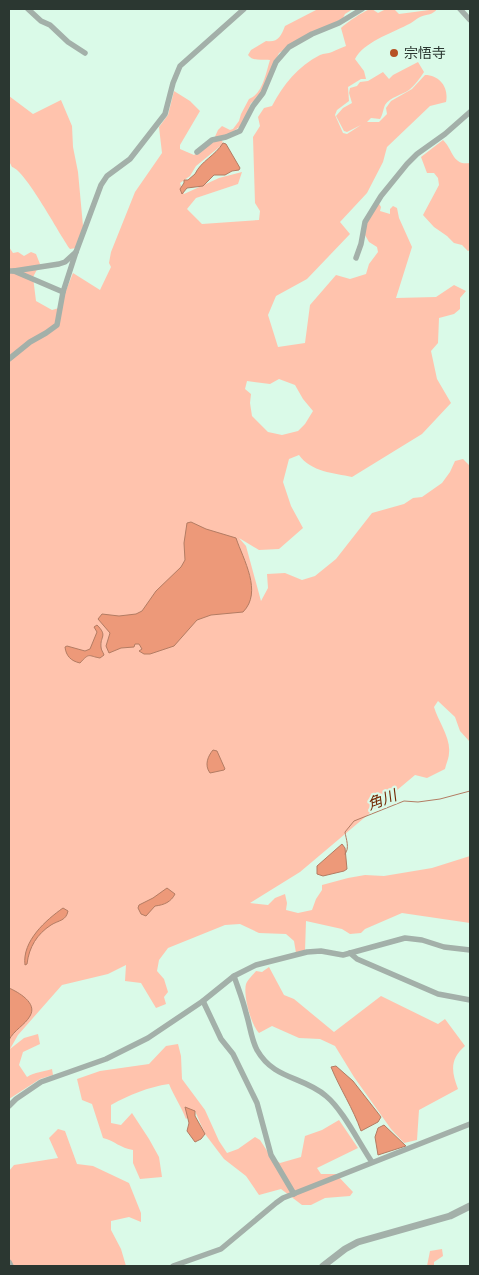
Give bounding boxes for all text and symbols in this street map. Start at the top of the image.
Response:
place label: 宗悟寺 [404,44,446,62]
marker: 宗悟寺 [388,47,400,59]
water label: 角川 [364,785,401,815]

